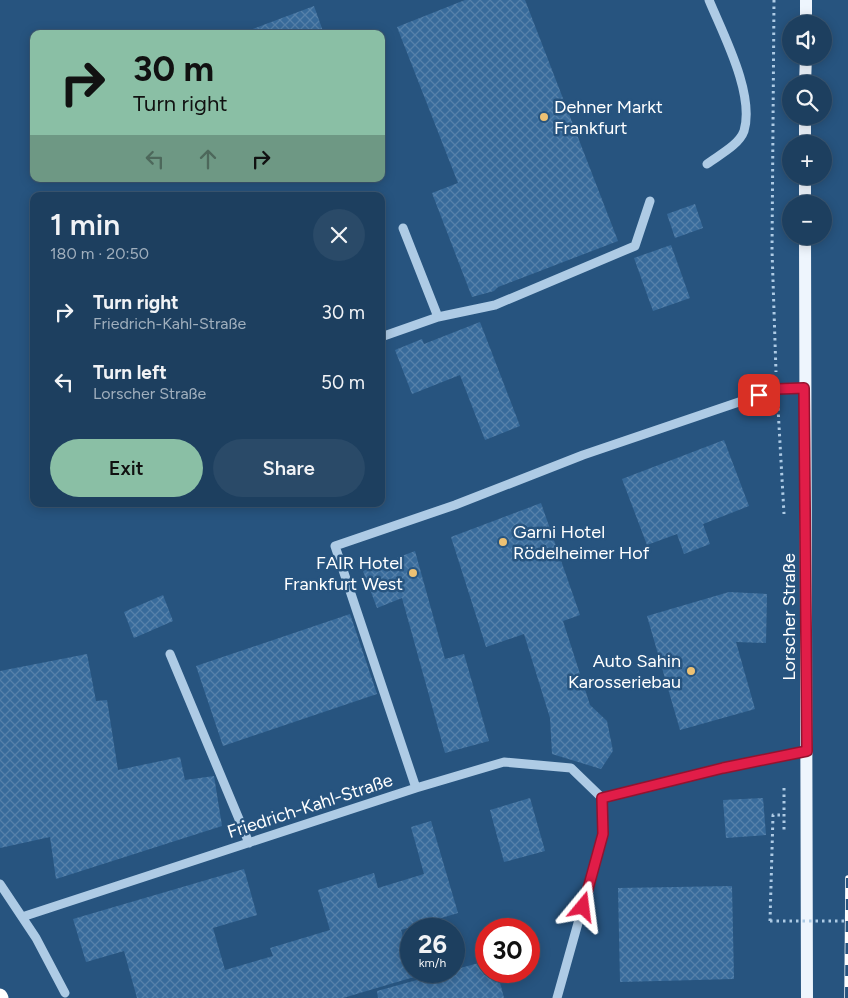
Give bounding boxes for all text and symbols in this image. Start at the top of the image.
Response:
map controls [782,15,832,245]
button: sound [782,15,832,65]
text: 30 m [133,48,214,90]
icon: right [50,50,115,115]
button: search [782,75,832,125]
text: Turn right [133,90,228,117]
place label: Dehner Markt Frankfurt [554,96,663,139]
marker: Dehner Markt Frankfurt [538,111,550,123]
button: + [782,135,832,185]
icon: left [141,145,169,173]
icon: ahead [194,145,222,173]
icon: right [247,145,275,173]
button: − [782,195,832,245]
text: 1 min [50,206,120,243]
button: close [313,209,365,261]
text: 180 m · 20:50 [50,244,149,263]
text: Turn right [93,291,179,314]
icon: right [50,298,78,326]
text: 30 m [322,301,365,324]
text: Friedrich-Kahl-Straße [93,314,246,333]
text: Turn left [93,361,167,384]
icon: left [50,368,78,396]
text: 50 m [321,371,365,394]
pin [738,374,780,416]
icon: arrive [745,381,773,409]
text: Lorscher Straße [93,384,206,403]
button: Exit [50,439,203,497]
button: Share [213,439,365,497]
place label: Garni Hotel Rödelheimer Hof [513,521,650,564]
marker: Garni Hotel Rödelheimer Hof [497,536,509,548]
place label: FAIR Hotel Frankfurt West [284,552,403,595]
street label: Lorscher Straße [778,553,800,681]
marker: FAIR Hotel Frankfurt West [407,567,419,579]
place label: Auto Sahin Karosseriebau [568,650,681,693]
marker: Auto Sahin Karosseriebau [685,665,697,677]
street label: Friedrich-Kahl-Straße [225,769,396,843]
position arrow [556,880,608,932]
speed limit sign: 30 [475,918,540,983]
text: 26 [418,929,447,959]
text: km/h [419,956,446,970]

